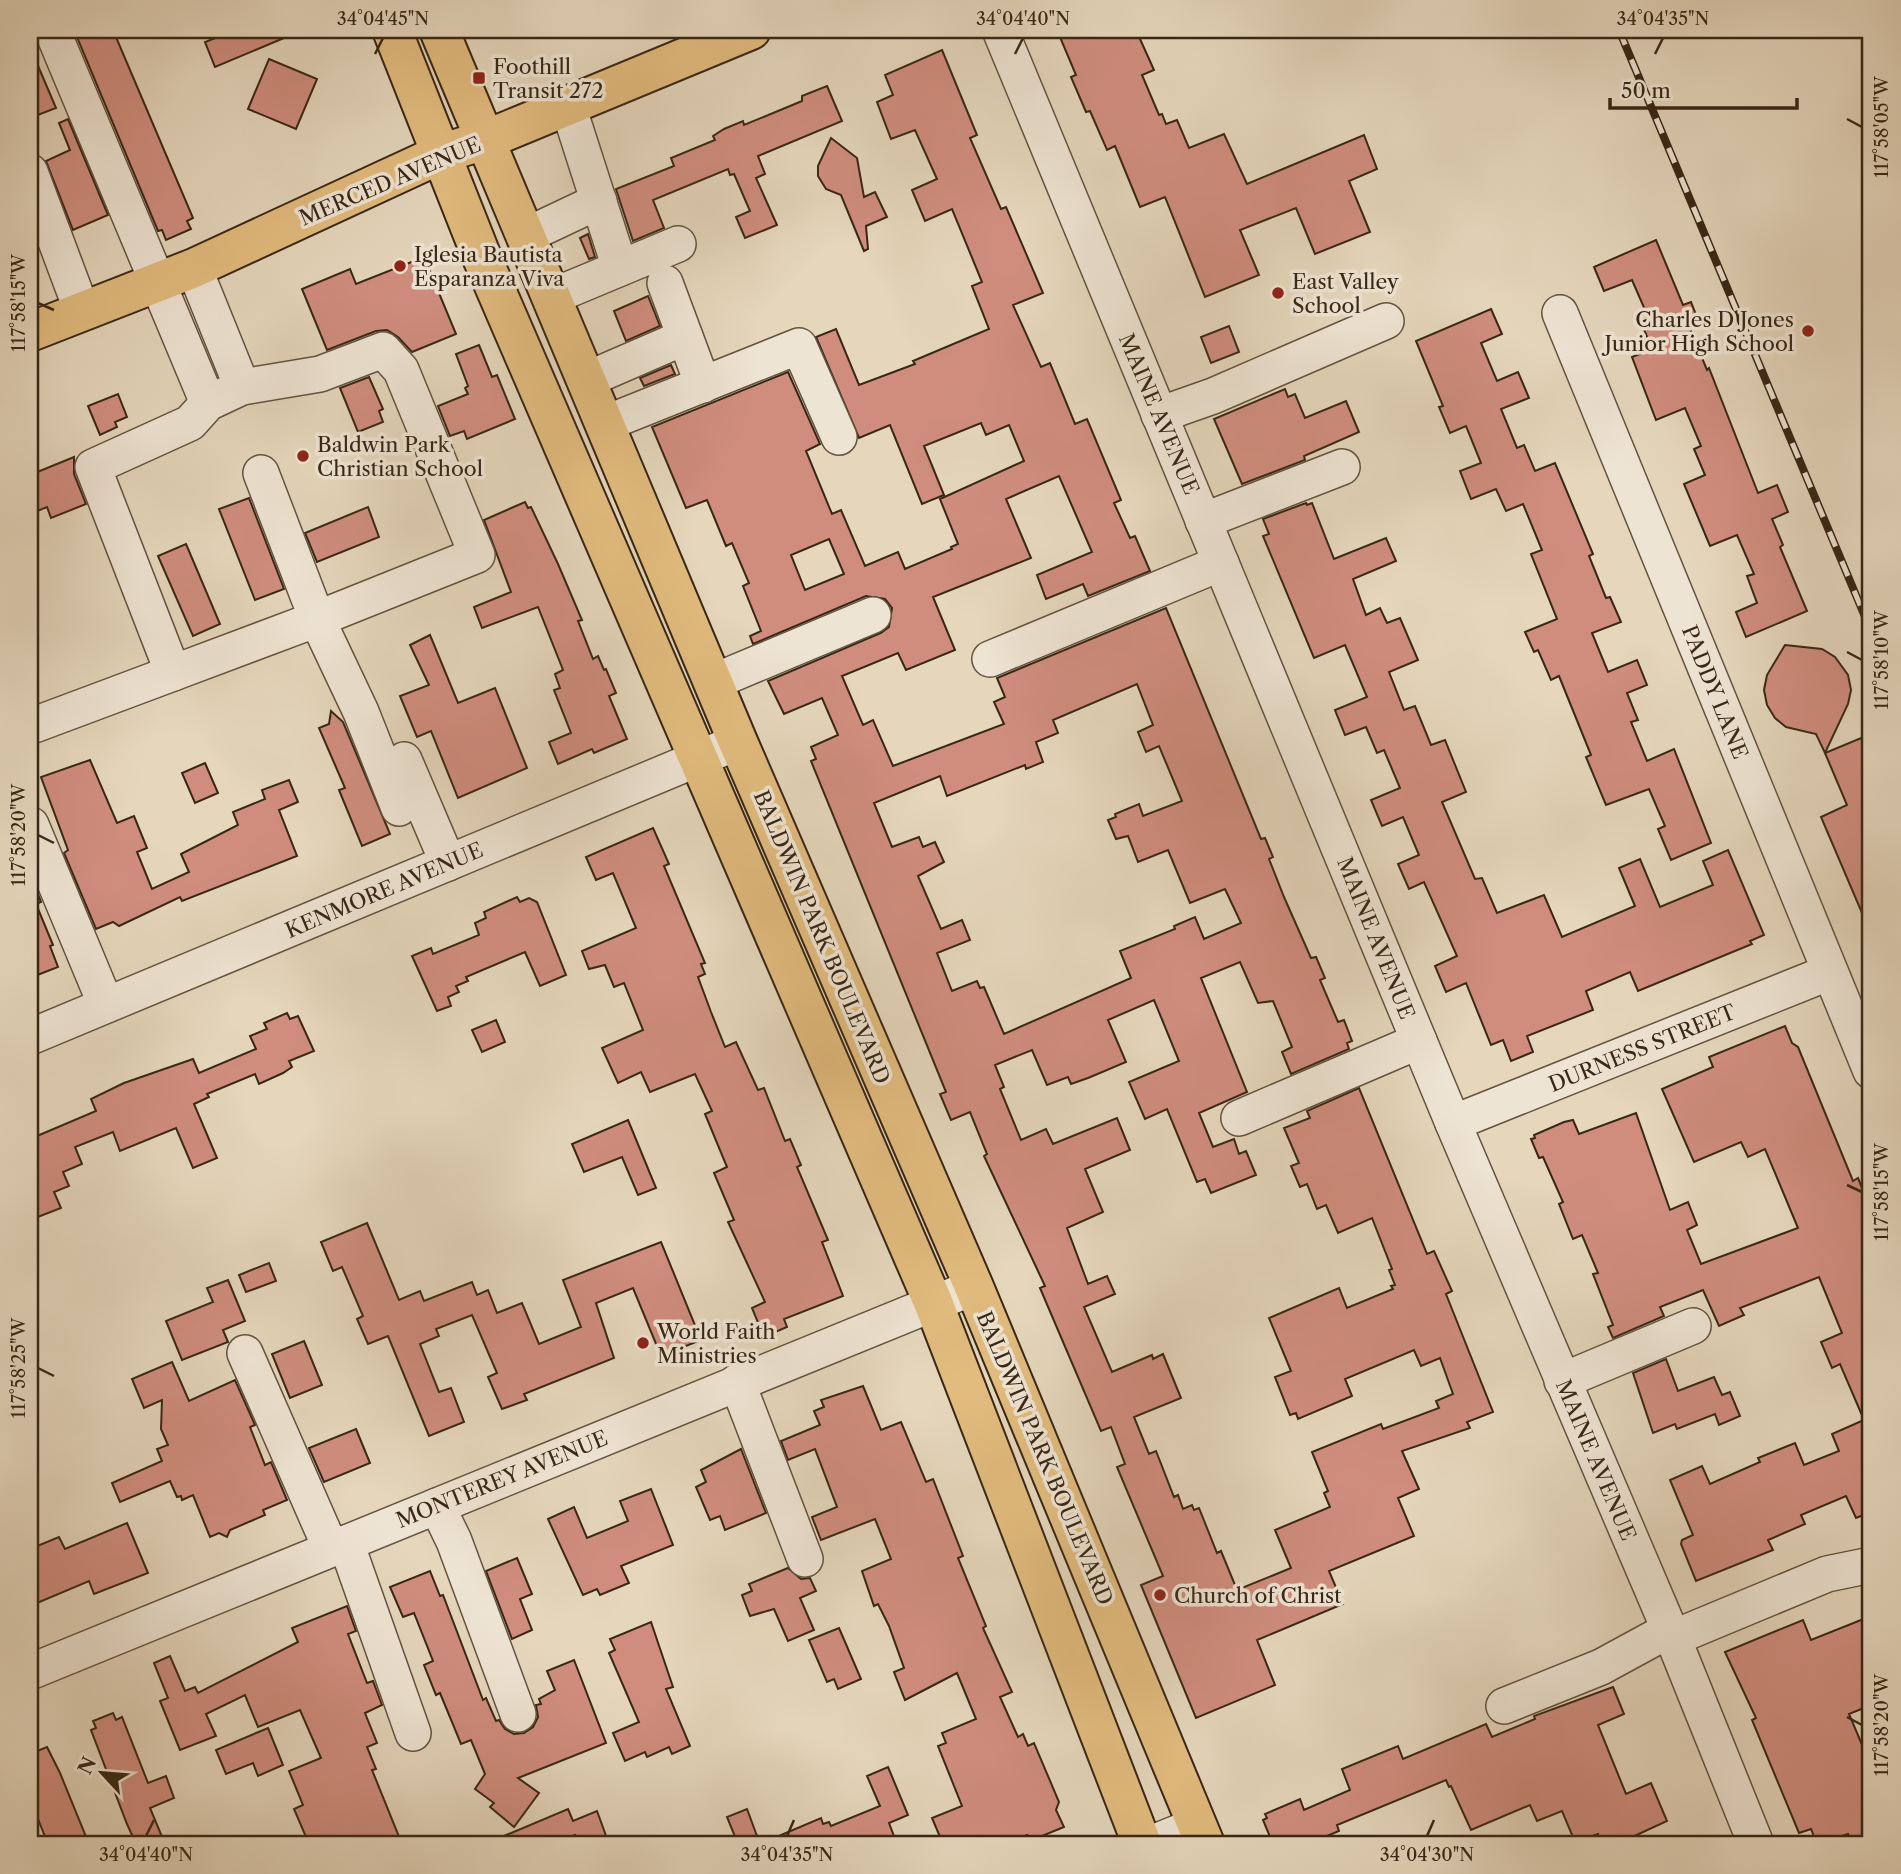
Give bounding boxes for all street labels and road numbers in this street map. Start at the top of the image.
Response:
street label: MERCED AVENUE [295,131,485,231]
street label: MAINE AVENUE [1114,330,1204,498]
street label: PADDY LANE [1677,621,1753,763]
street label: BALDWIN PARK BOULEVARD [749,786,895,1088]
street label: KENMORE AVENUE [281,837,487,943]
street label: MAINE AVENUE [1332,853,1420,1023]
street label: DURNESS STREET [1545,999,1739,1097]
street label: BALDWIN PARK BOULEVARD [972,1307,1118,1609]
street label: MAINE AVENUE [1551,1376,1641,1544]
street label: MONTEREY AVENUE [393,1425,611,1533]

